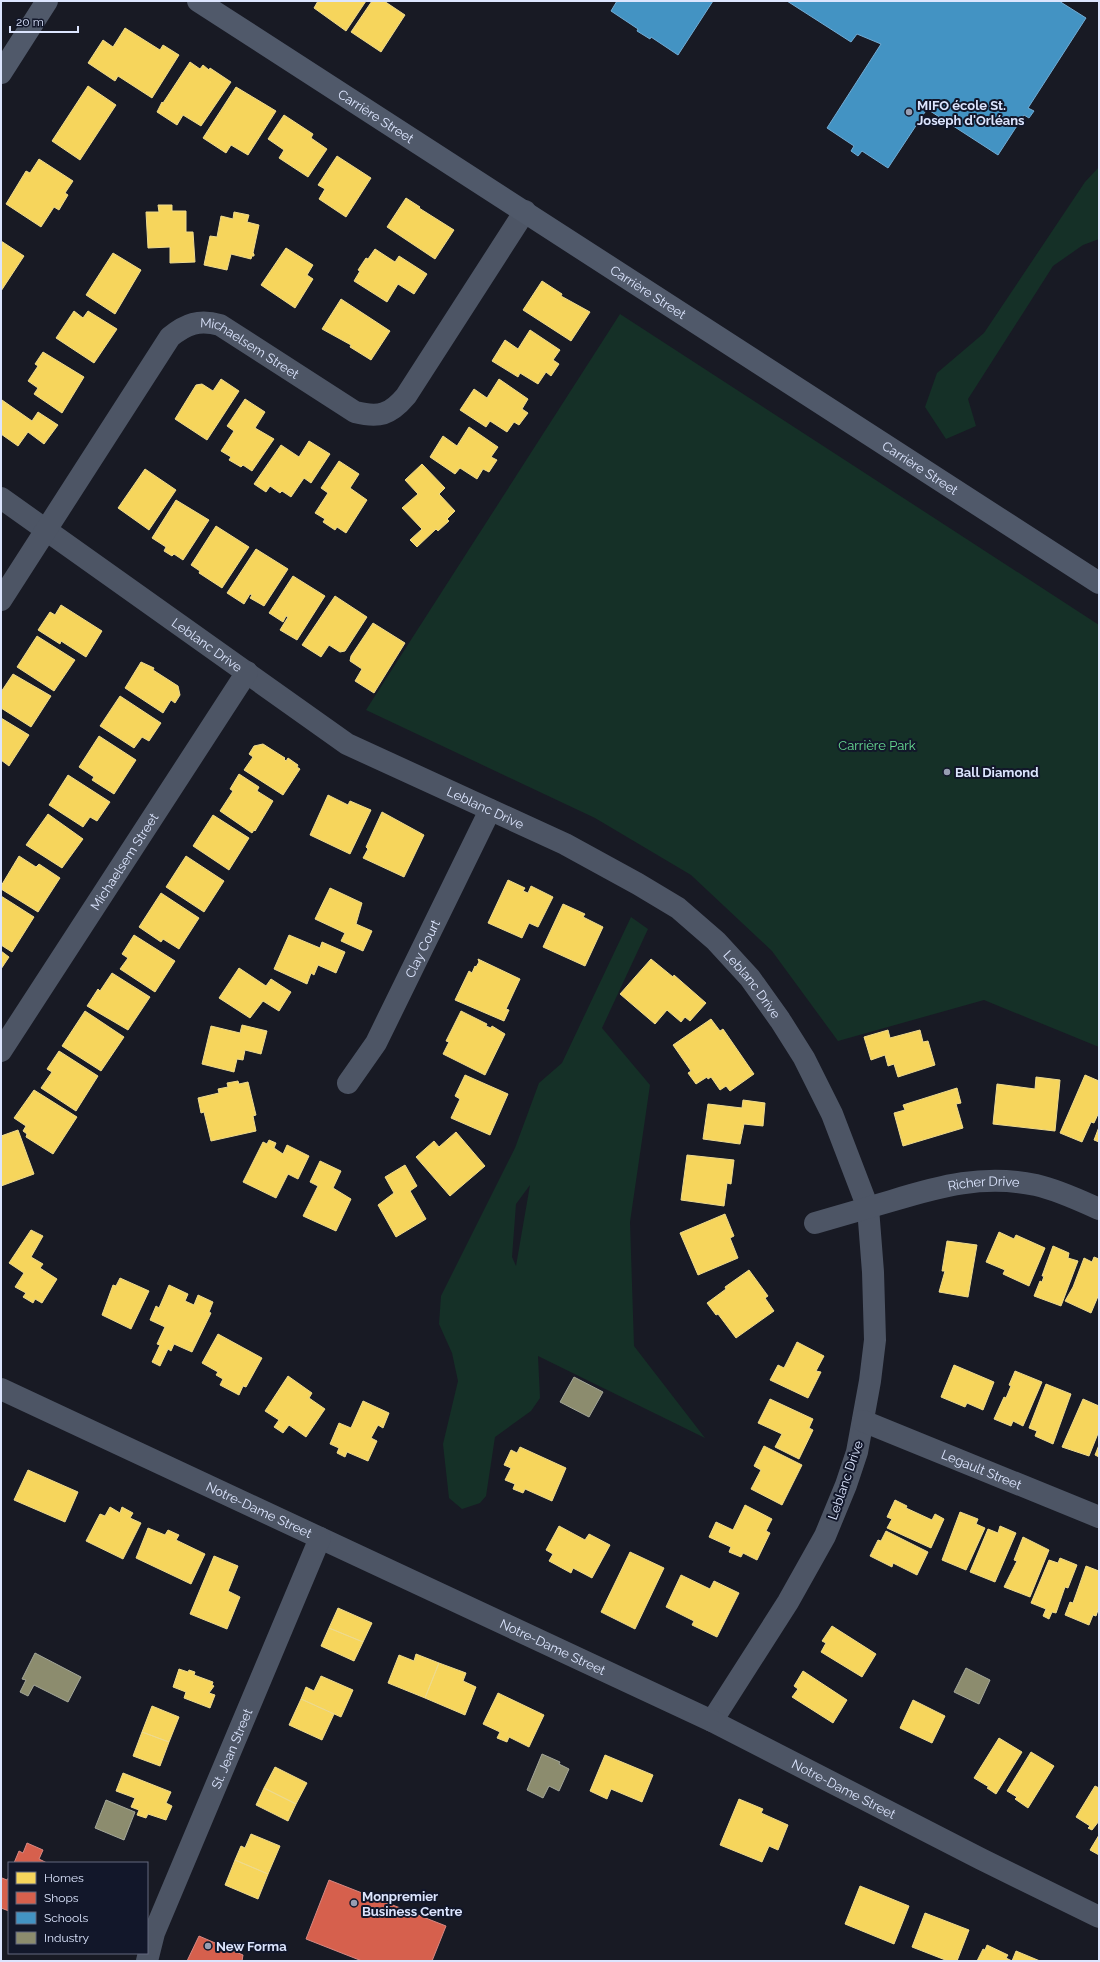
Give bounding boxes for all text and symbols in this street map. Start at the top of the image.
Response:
scale bar [10,8,78,34]
text: 20 m [16,15,44,29]
street label: Carrière Street [335,87,417,147]
place label: MIFO école St. Joseph d'Orléans [917,98,1025,128]
marker: MIFO école St. Joseph d'Orléans [904,107,914,117]
street label: Carrière Street [607,262,689,323]
street label: Michaelsem Street [200,315,302,382]
street label: Carrière Street [879,438,961,498]
street label: Leblanc Drive [169,615,245,675]
park label: Carrière Park [838,738,916,753]
place label: Ball Diamond [955,765,1039,780]
marker: Ball Diamond [942,767,952,777]
street label: Leblanc Drive [445,784,526,832]
street label: Michaelsem Street [88,810,162,913]
street label: Clay Court [402,917,443,980]
street label: Leblanc Drive [720,947,784,1022]
street label: Richer Drive [946,1174,1021,1194]
street label: Leblanc Drive [825,1438,866,1522]
street label: Legault Street [939,1447,1024,1493]
street label: Notre-Dame Street [204,1479,315,1541]
street label: Notre-Dame Street [497,1616,608,1678]
street label: St. Jean Street [209,1706,256,1791]
street label: Notre-Dame Street [789,1756,899,1822]
legend [8,1862,148,1954]
text: Homes [44,1871,84,1885]
place label: Monpremier Business Centre [362,1889,463,1919]
text: Shops [44,1891,79,1905]
marker: Monpremier Business Centre [349,1898,359,1908]
text: Schools [44,1911,88,1925]
text: Industry [44,1931,90,1945]
place label: New Forma [216,1939,287,1954]
marker: New Forma [203,1941,213,1951]

